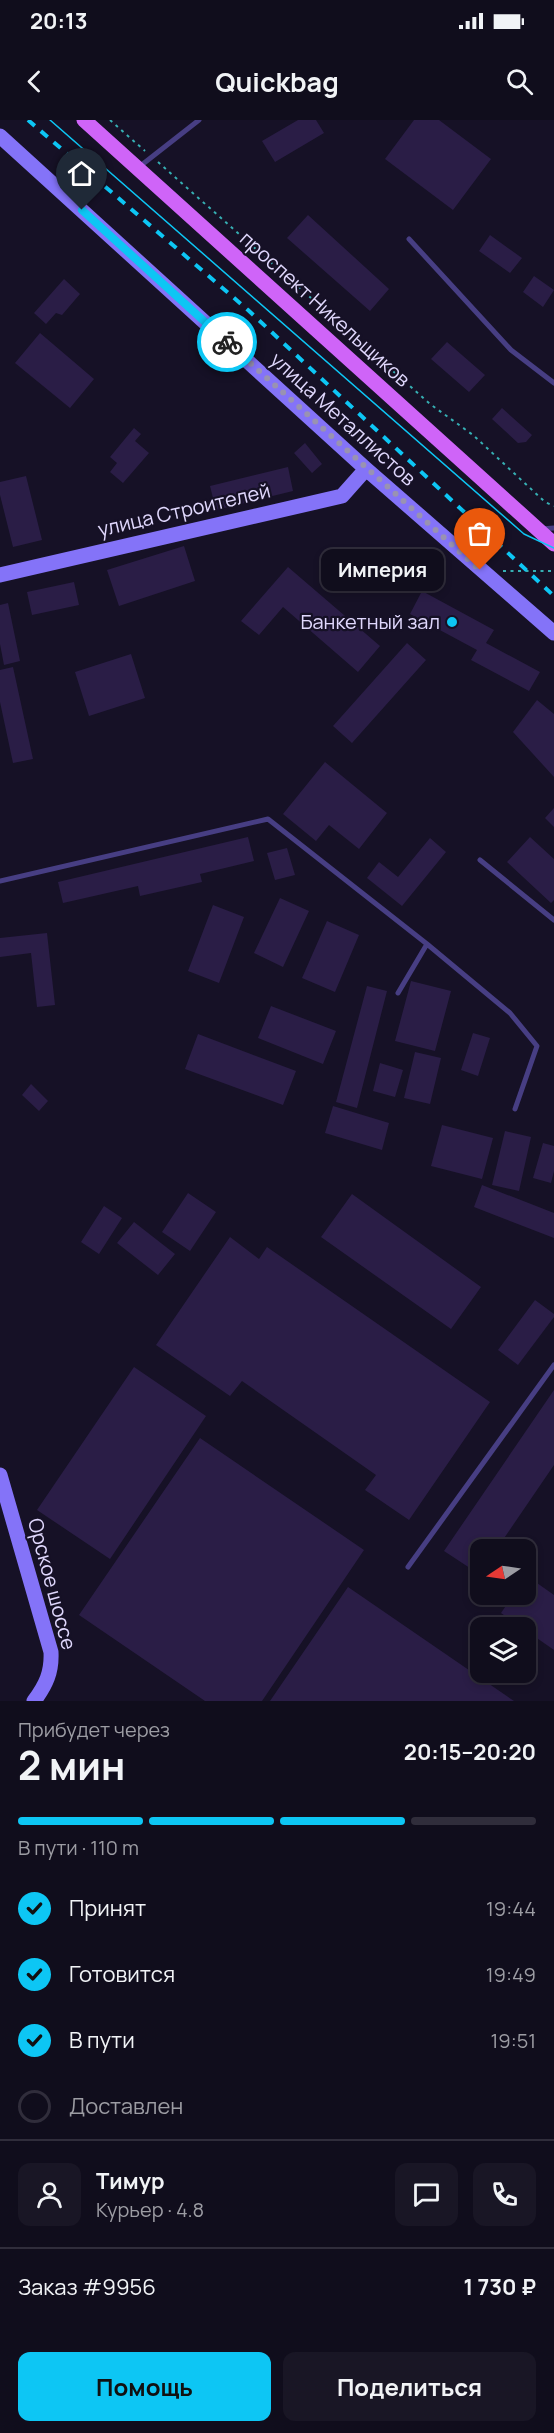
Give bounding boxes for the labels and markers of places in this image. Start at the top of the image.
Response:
pin [56,148,107,210]
pin [454,508,505,570]
callout: Империя [321,549,444,591]
place label: Банкетный зал [300,608,440,635]
marker: Банкетный зал [445,615,459,629]

